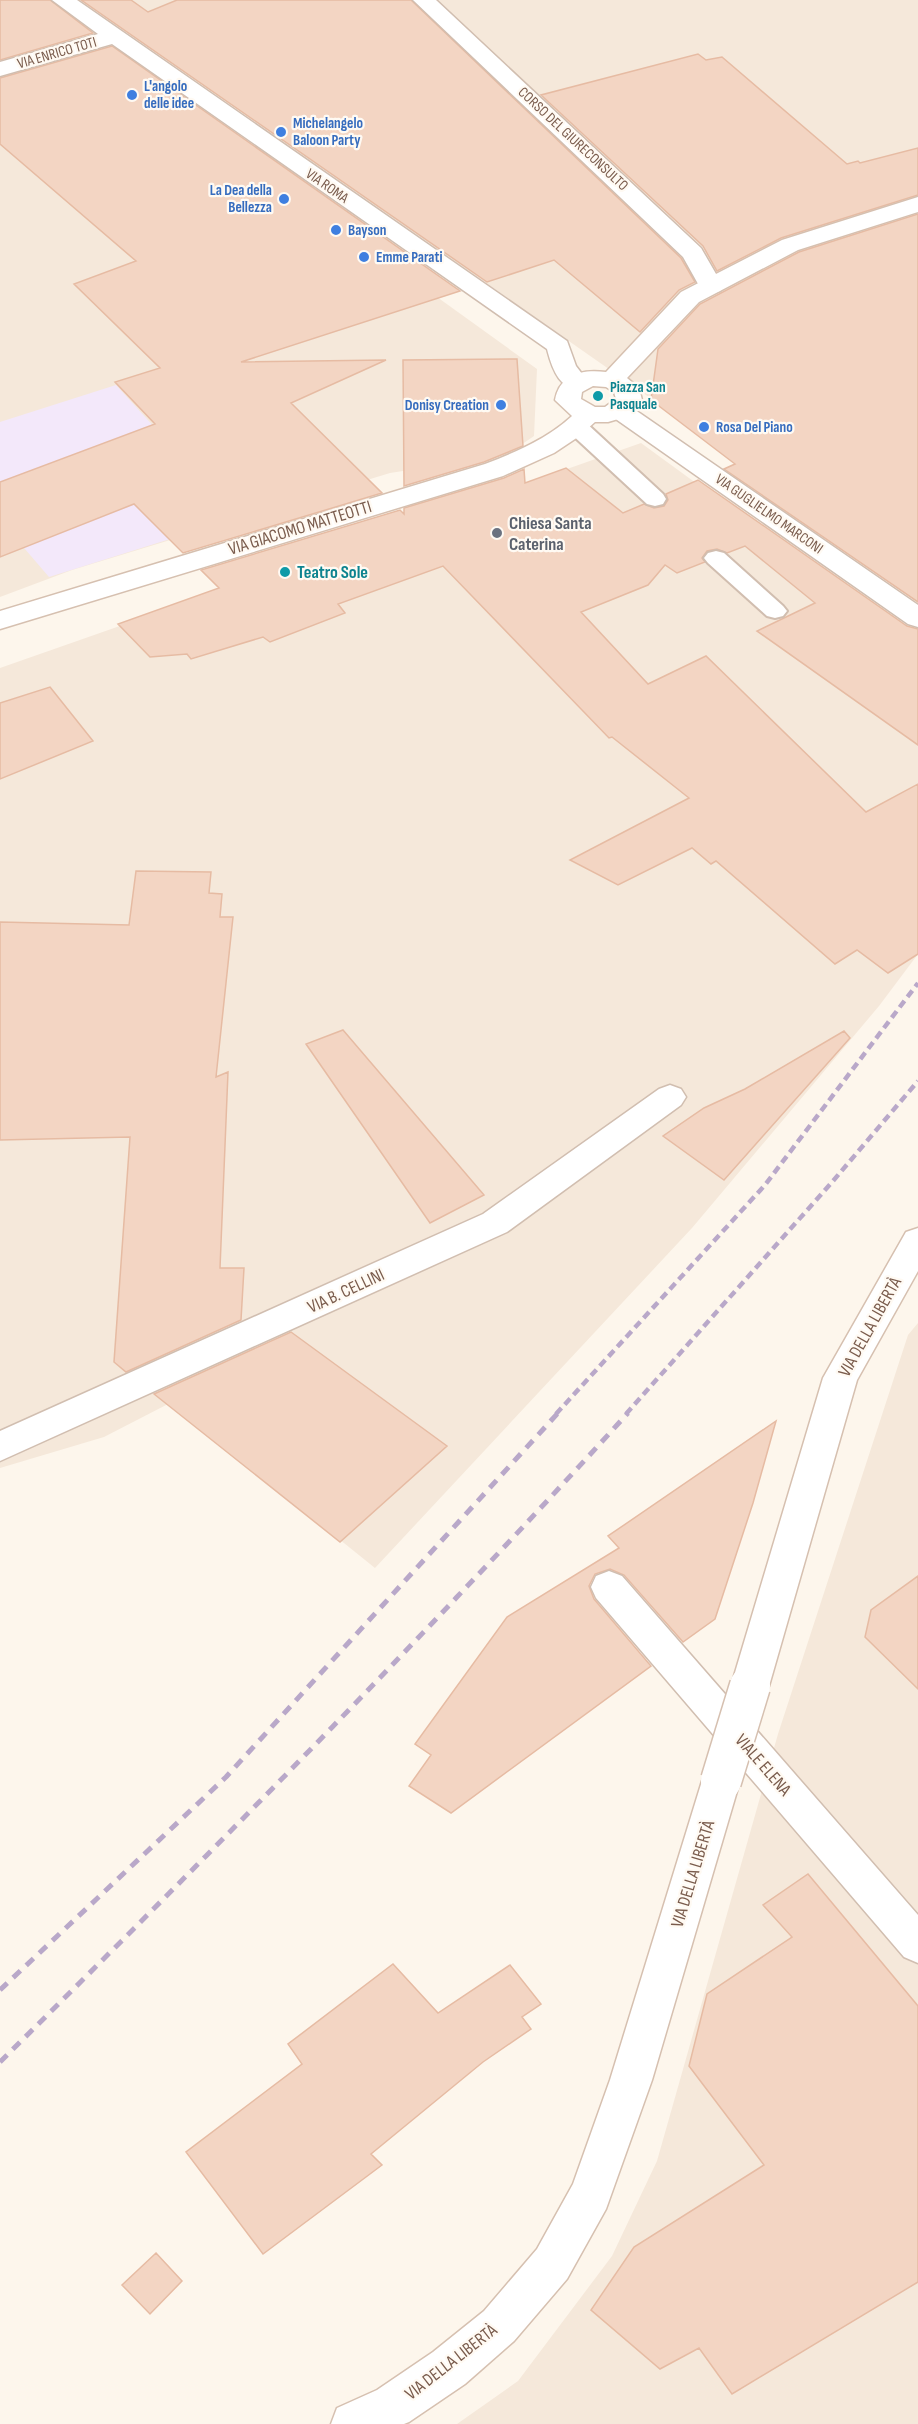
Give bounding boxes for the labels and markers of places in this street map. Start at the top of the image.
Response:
place label: L'angolo delle idee [144,77,194,113]
marker: L'angolo delle idee [125,88,139,102]
place label: Michelangelo Baloon Party [293,114,363,150]
marker: Michelangelo Baloon Party [274,125,288,139]
place label: La Dea della Bellezza [210,181,272,217]
marker: La Dea della Bellezza [277,192,291,206]
place label: Bayson [348,221,386,240]
marker: Bayson [329,223,343,237]
place label: Emme Parati [376,248,442,267]
marker: Emme Parati [357,250,371,264]
place label: Piazza San Pasquale [610,378,666,414]
marker: Piazza San Pasquale [591,389,605,403]
place label: Donisy Creation [405,396,489,415]
marker: Donisy Creation [494,398,508,412]
place label: Rosa Del Piano [716,418,793,437]
marker: Rosa Del Piano [697,420,711,434]
place label: Chiesa Santa Caterina [509,513,592,555]
marker: Chiesa Santa Caterina [490,526,504,540]
place label: Teatro Sole [297,562,368,583]
marker: Teatro Sole [278,565,292,579]

